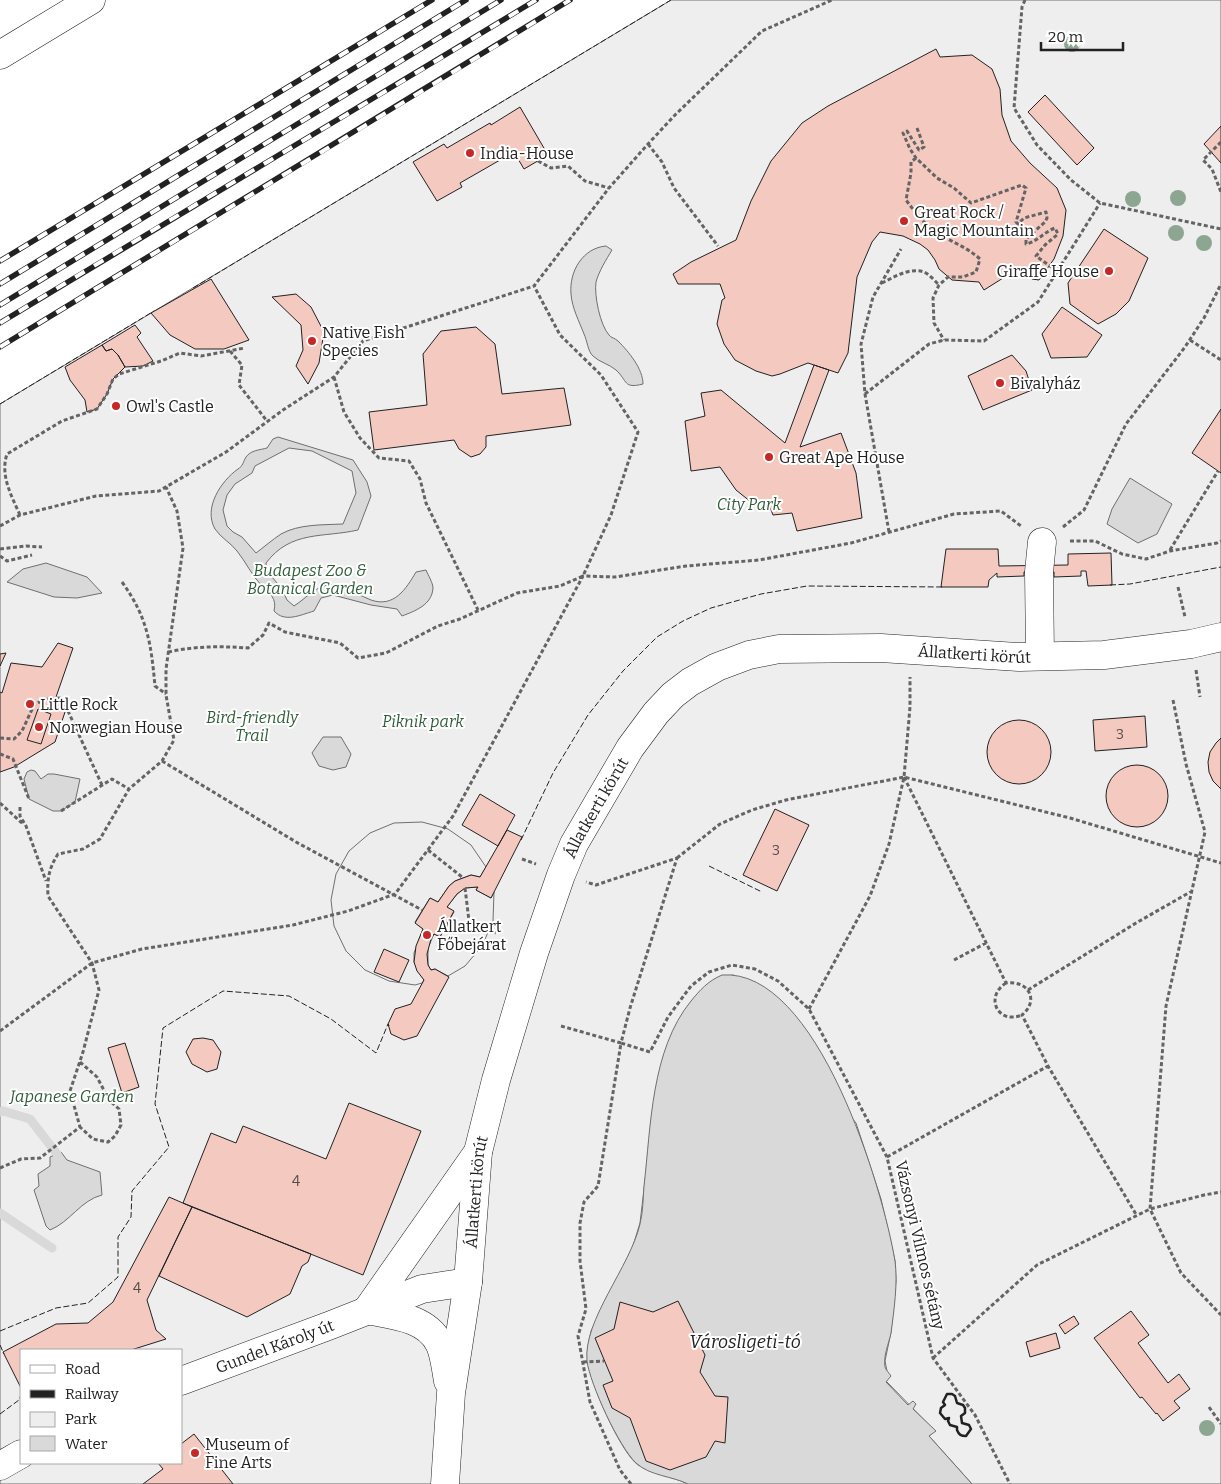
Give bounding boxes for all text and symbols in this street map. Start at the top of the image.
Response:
scale bar [1041,20,1124,52]
text: 20 m [1048,28,1084,46]
place label: India-House [480,144,574,163]
marker: India-House [464,147,476,159]
place label: Great Rock / Magic Mountain [914,203,1034,240]
marker: Great Rock / Magic Mountain [898,215,910,227]
place label: Giraffe House [996,262,1099,281]
marker: Giraffe House [1103,265,1115,277]
place label: Native Fish Species [322,323,405,360]
marker: Native Fish Species [306,335,318,347]
place label: Bivalyház [1010,374,1081,393]
marker: Bivalyház [994,377,1006,389]
place label: Owl's Castle [126,397,214,416]
marker: Owl's Castle [110,400,122,412]
place label: Great Ape House [779,448,905,467]
marker: Great Ape House [763,451,775,463]
park label: City Park [717,495,781,514]
park label: Budapest Zoo & Botanical Garden [247,561,373,598]
street label: Állatkerti körút [917,640,1031,667]
place label: Little Rock [40,695,118,714]
marker: Little Rock [24,698,36,710]
park label: Bird-friendly Trail [206,708,299,745]
park label: Piknik park [382,712,464,731]
place label: Norwegian House [49,718,182,737]
marker: Norwegian House [33,721,45,733]
house number: 3 [1116,726,1124,743]
street label: Állatkerti körút [559,754,632,861]
house number: 3 [772,842,780,859]
place label: Állatkert Főbejárat [437,916,507,954]
marker: Állatkert Főbejárat [421,929,433,941]
park label: Japanese Garden [8,1087,134,1106]
street label: Állatkerti körút [460,1133,491,1249]
street label: Vázsonyi Vilmos sétány [891,1159,949,1332]
house number: 4 [292,1173,300,1190]
house number: 4 [133,1280,141,1297]
street label: Gundel Károly út [213,1315,337,1377]
water label: Városligeti-tó [689,1331,801,1353]
legend [20,1349,182,1464]
text: Road [65,1360,100,1378]
text: Railway [65,1385,119,1403]
text: Park [65,1410,97,1428]
text: Water [65,1435,108,1453]
place label: Museum of Fine Arts [205,1435,290,1472]
marker: Museum of Fine Arts [189,1447,201,1459]

